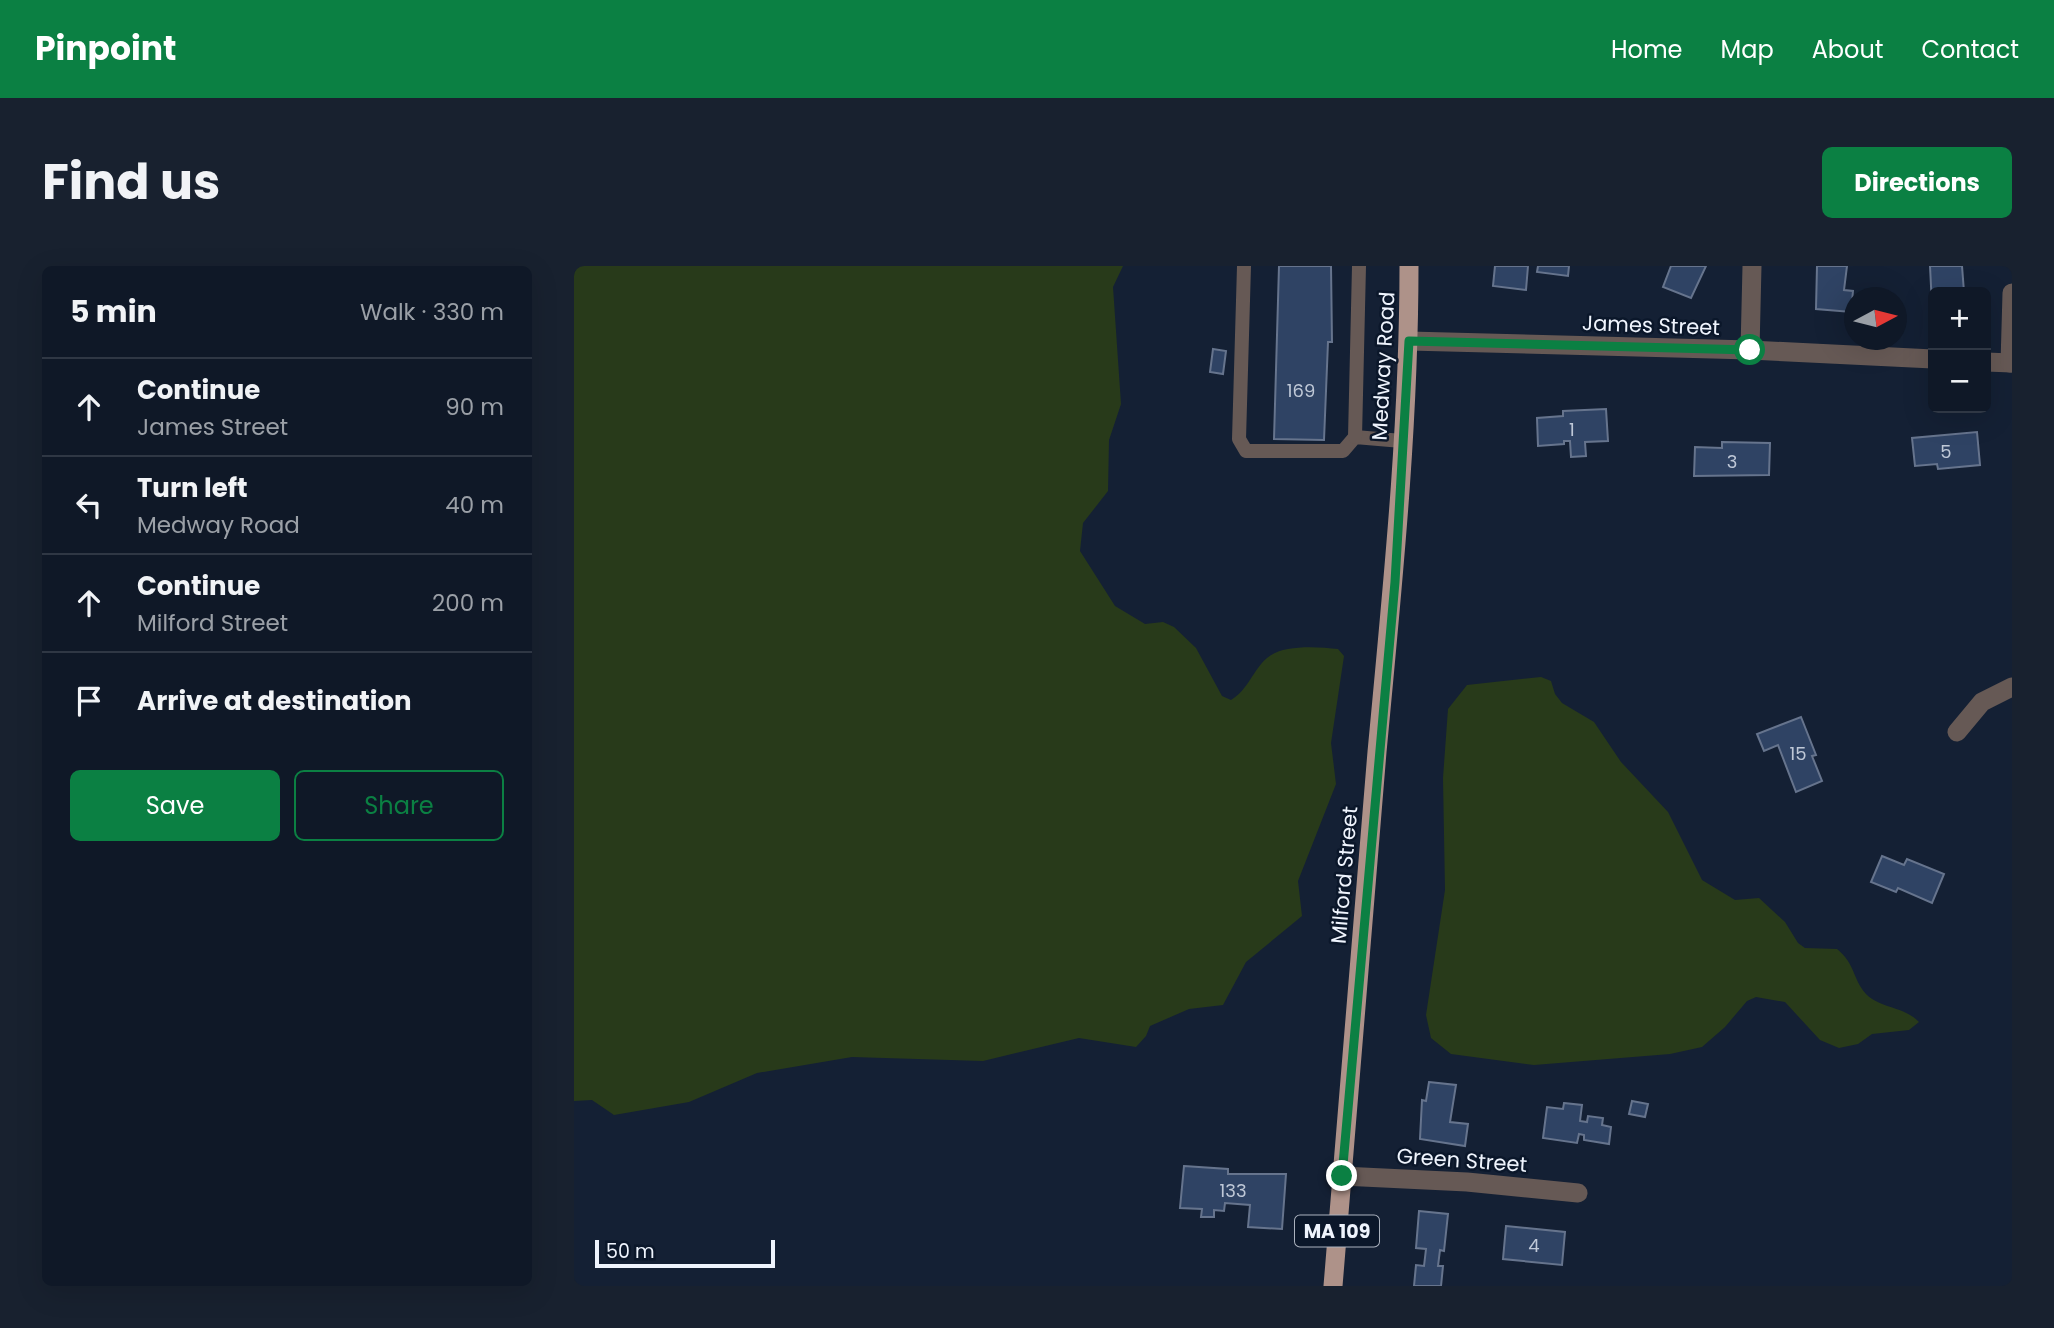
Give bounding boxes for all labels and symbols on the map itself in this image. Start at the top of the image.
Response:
north arrow [1844,287,1907,350]
street label: Medway Road [1365,291,1401,441]
street label: James Street [1582,308,1720,342]
route start [1734,334,1765,365]
house number: 169 [1287,378,1315,403]
house number: 1 [1569,417,1575,442]
house number: 5 [1940,439,1952,464]
house number: 3 [1727,449,1737,474]
house number: 15 [1789,741,1807,766]
street label: Milford Street [1324,805,1364,945]
street label: Green Street [1396,1141,1528,1179]
route end [1326,1160,1357,1191]
house number: 133 [1220,1178,1246,1203]
road number: MA 109 [1295,1216,1379,1247]
house number: 4 [1528,1233,1540,1258]
scale bar [595,1237,775,1269]

